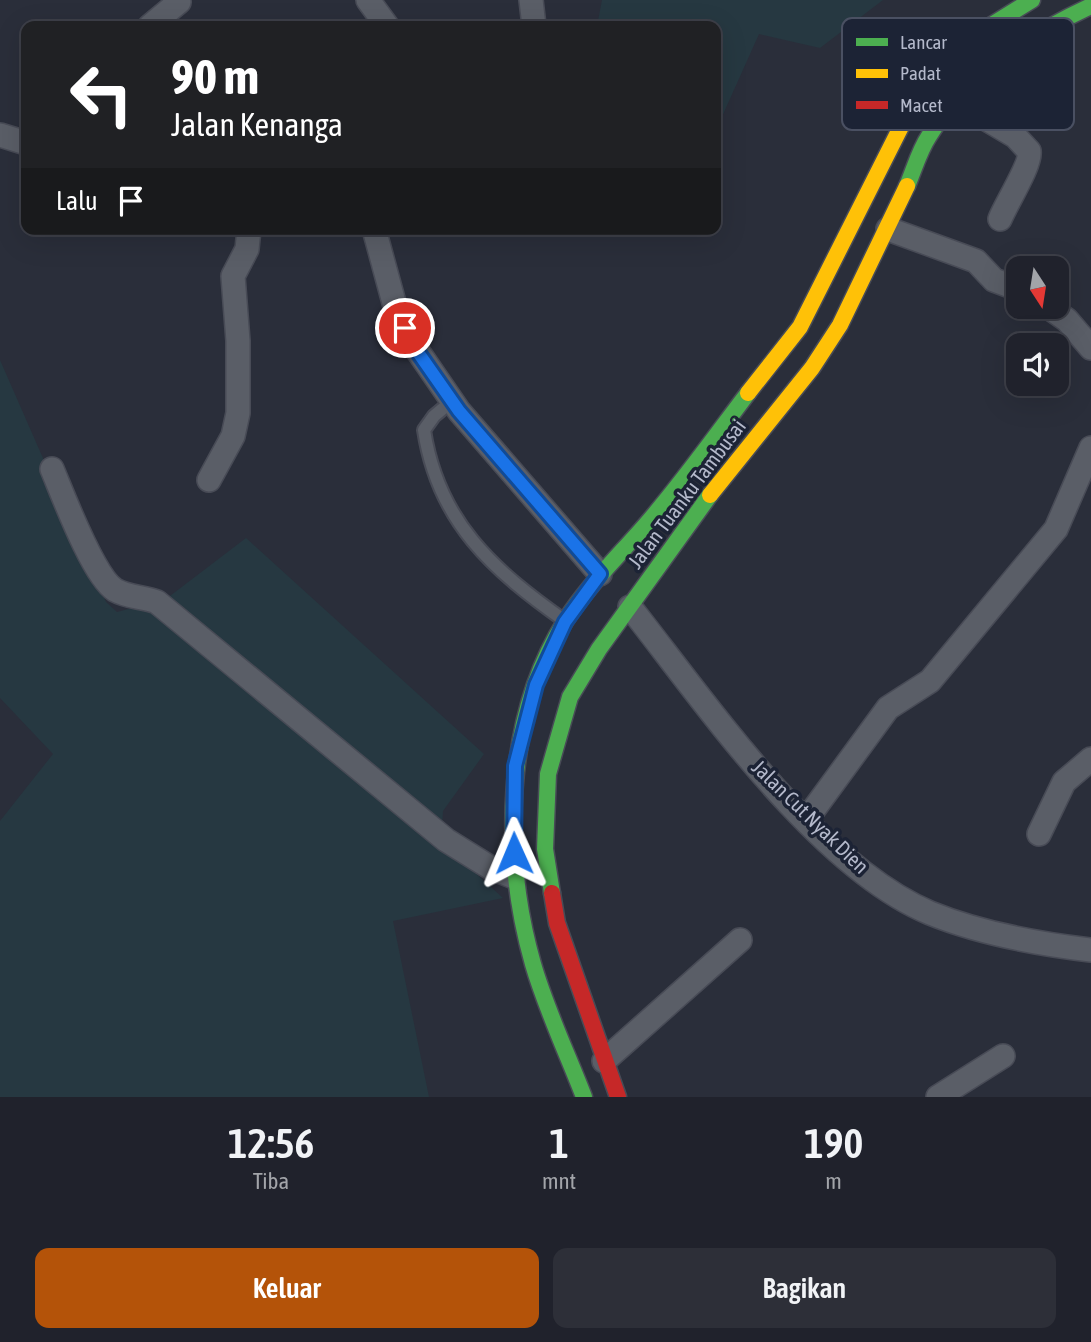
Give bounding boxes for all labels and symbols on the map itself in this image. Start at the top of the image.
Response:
legend [842,18,1074,130]
text: Lancar [900,31,947,53]
text: Padat [900,62,941,84]
text: Macet [900,94,943,116]
north arrow [1006,256,1069,318]
pin [375,298,435,358]
street label: Jalan Tuanku Tambusai [622,414,750,573]
street label: Jalan Cut Nyak Dien [748,755,874,878]
position arrow [477,816,551,890]

